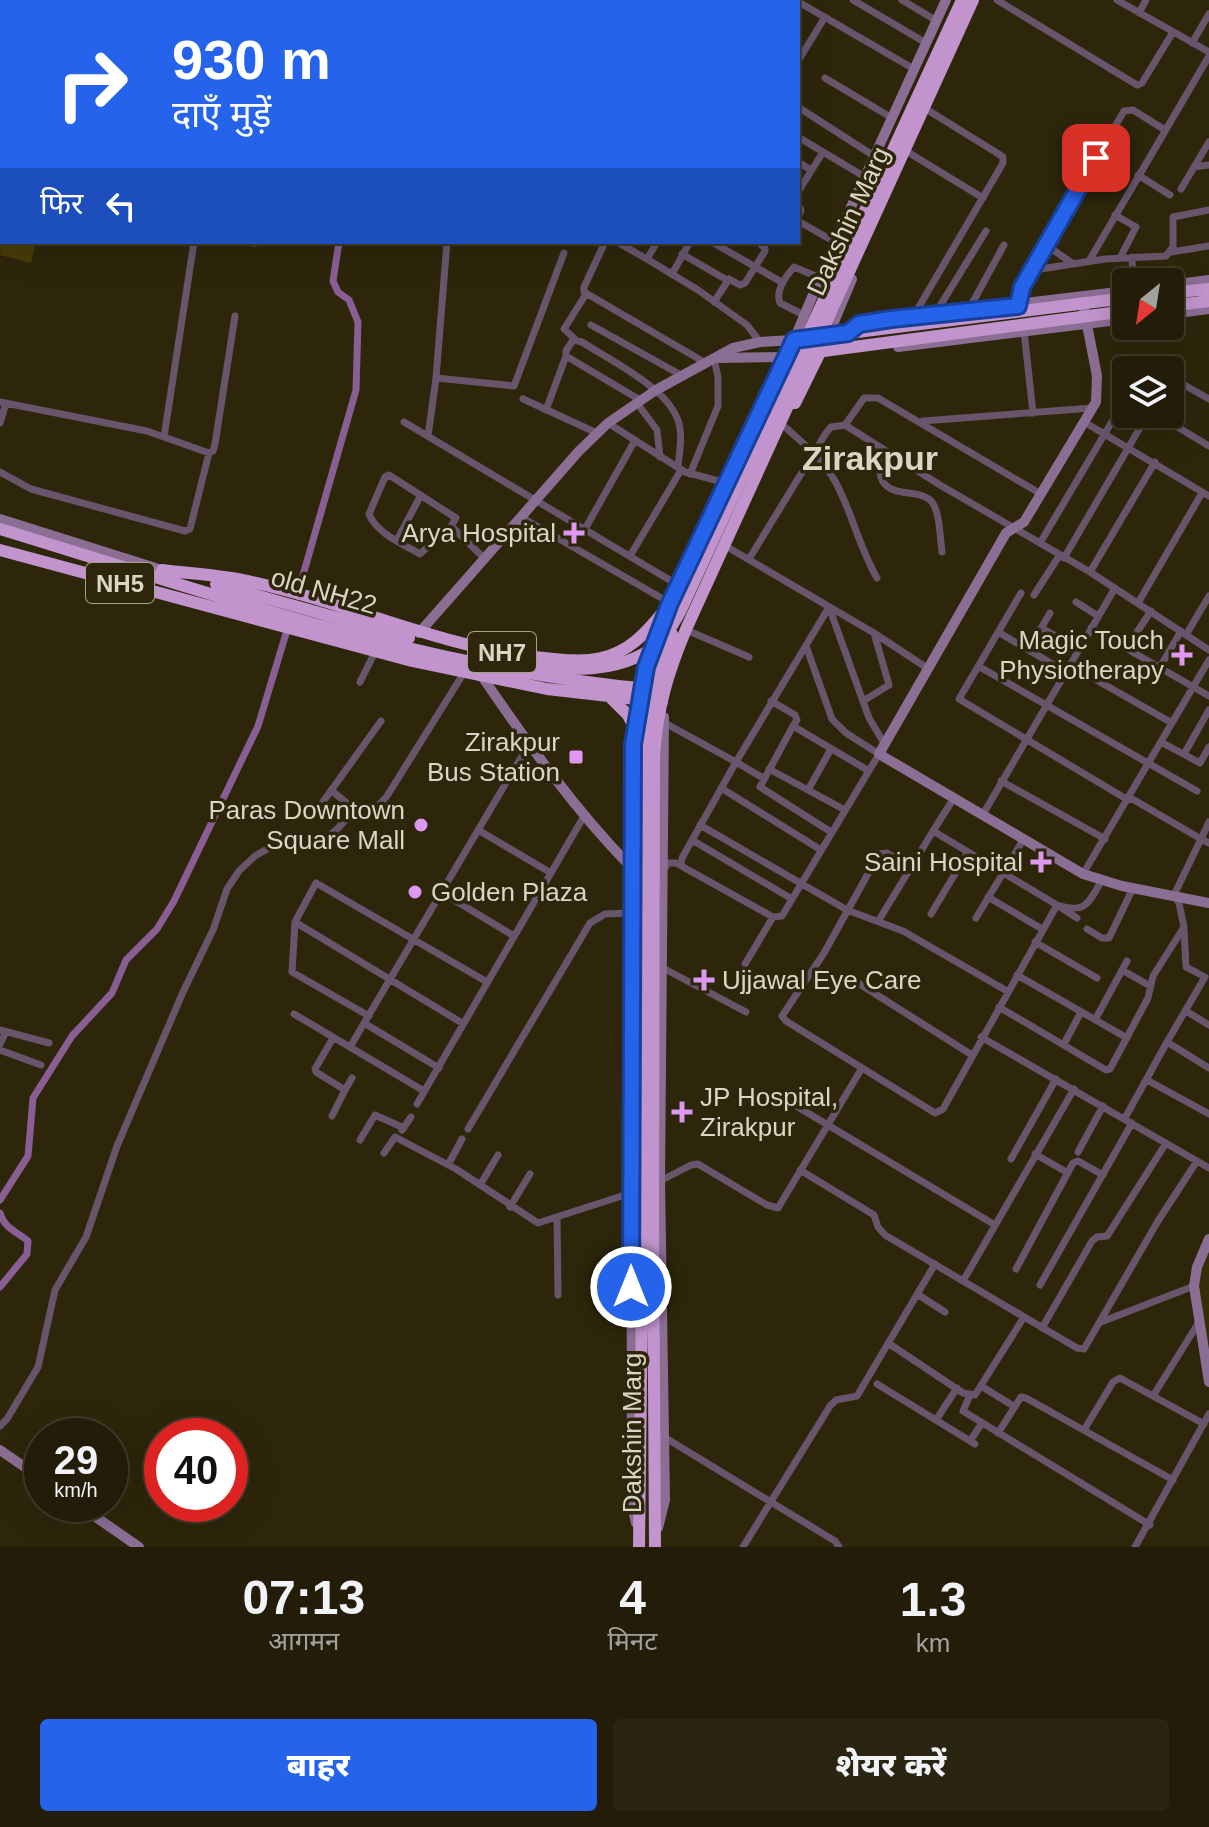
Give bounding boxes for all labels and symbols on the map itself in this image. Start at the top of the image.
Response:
pin [1062,124,1130,192]
street label: Dakshin Marg [801,142,895,300]
north arrow [1112,268,1184,340]
district label: Zirakpur [802,439,938,477]
place label: Arya Hospital [401,518,556,548]
marker: Arya Hospital [563,522,585,544]
street label: old NH22 [268,562,380,620]
road number: NH5 [86,563,154,603]
place label: Magic Touch Physiotherapy [999,625,1164,685]
road number: NH7 [468,632,536,672]
marker: Magic Touch Physiotherapy [1171,644,1193,666]
place label: Zirakpur Bus Station [427,727,560,787]
marker: Zirakpur Bus Station [567,748,585,766]
place label: Paras Downtown Square Mall [208,795,405,855]
marker: Paras Downtown Square Mall [412,816,430,834]
place label: Saini Hospital [864,847,1023,877]
marker: Saini Hospital [1030,851,1052,873]
place label: Golden Plaza [431,877,588,907]
marker: Golden Plaza [406,883,424,901]
place label: Ujjawal Eye Care [722,965,921,995]
marker: Ujjawal Eye Care [693,969,715,991]
place label: JP Hospital, Zirakpur [700,1082,838,1142]
marker: JP Hospital, Zirakpur [671,1101,693,1123]
position arrow [589,1245,673,1329]
street label: Dakshin Marg [617,1353,647,1513]
speed limit sign: 40 [144,1418,248,1522]

